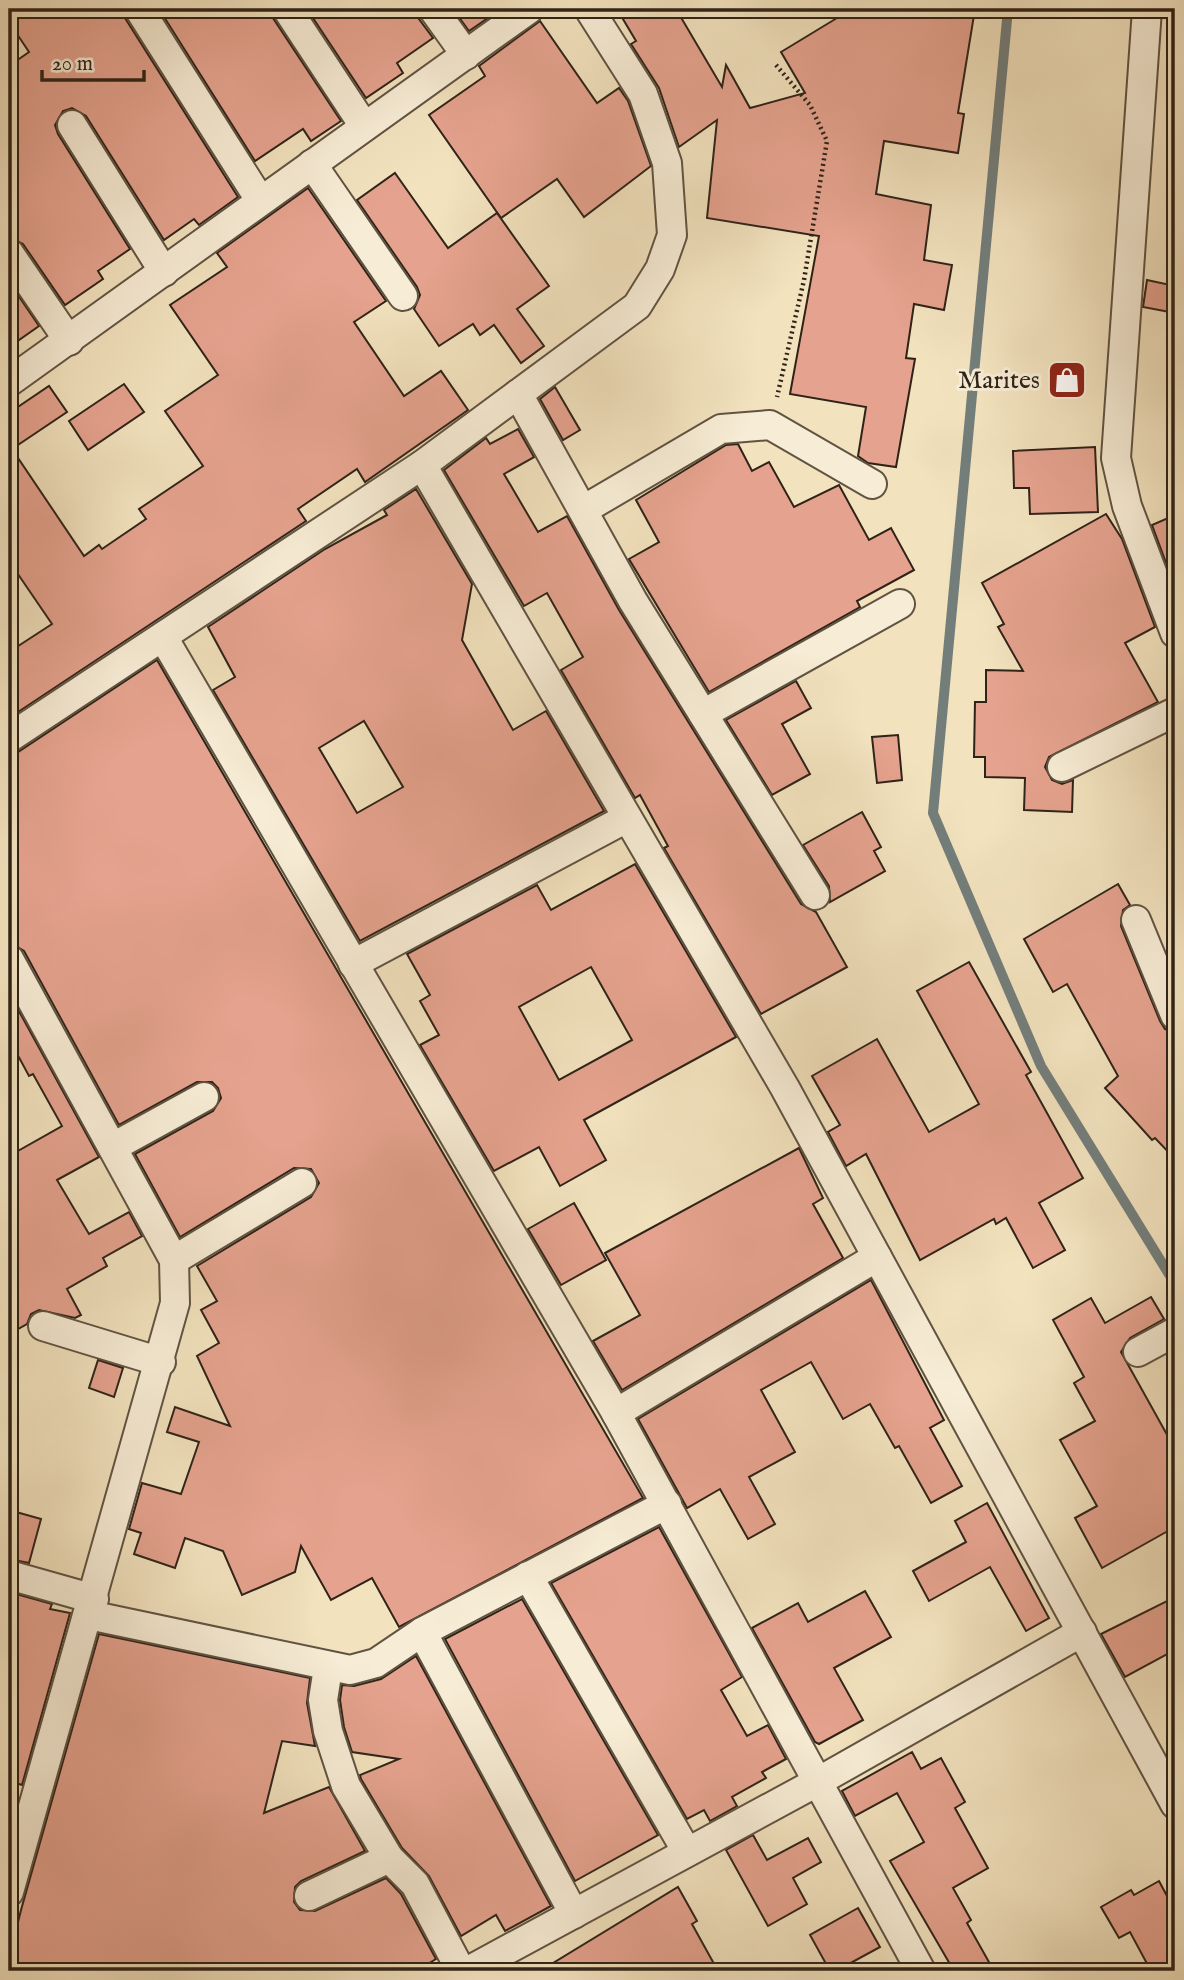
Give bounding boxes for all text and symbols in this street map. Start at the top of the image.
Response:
scale bar [42,38,144,82]
text: 20 m [52,51,93,78]
shop icon: Marites [1046,359,1088,401]
place label: Marites [958,364,1040,397]

